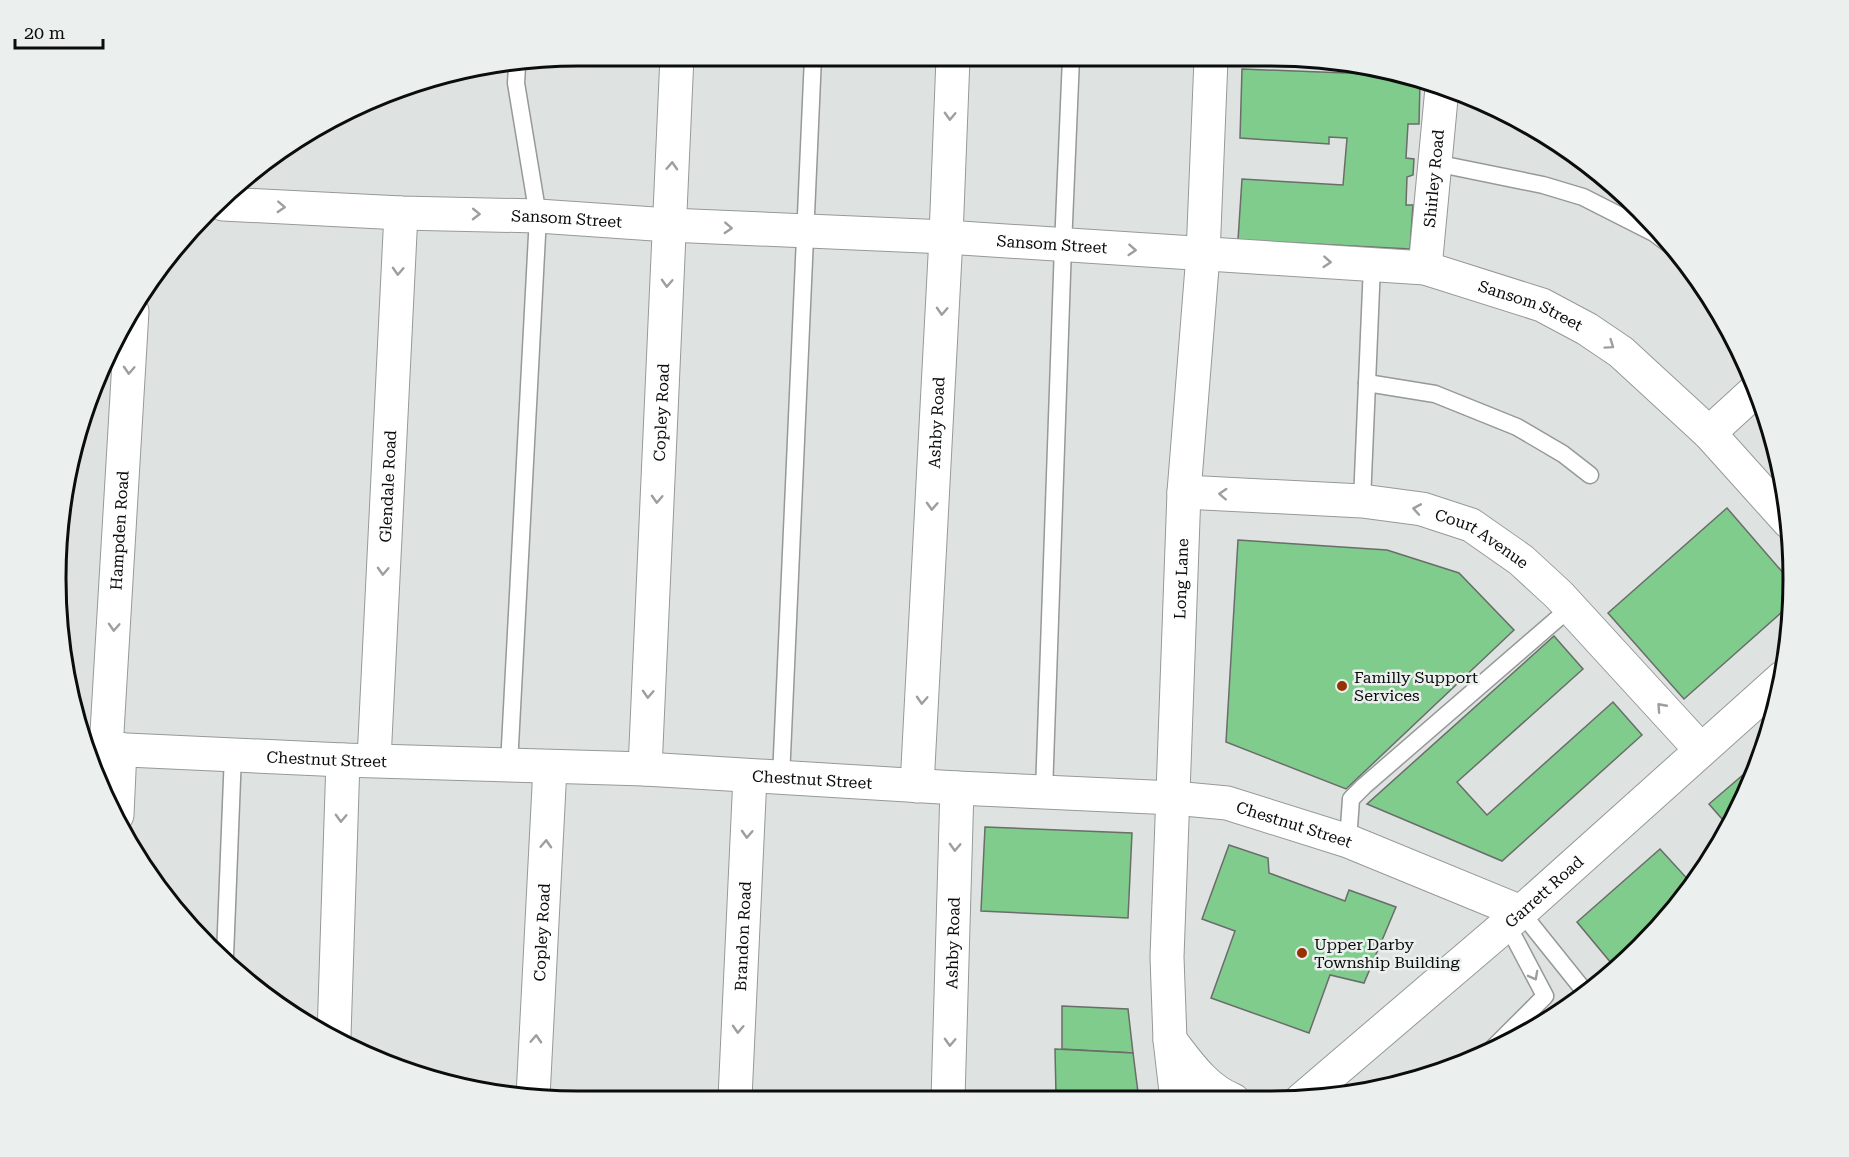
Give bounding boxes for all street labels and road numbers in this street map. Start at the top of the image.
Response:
street label: Shirley Road [1419,128,1448,228]
street label: Sansom Street [511,206,623,231]
street label: Sansom Street [996,231,1108,257]
street label: Sansom Street [1476,276,1586,335]
street label: Copley Road [649,363,673,462]
street label: Ashby Road [924,376,948,469]
street label: Glendale Road [375,430,400,543]
street label: Hampden Road [106,470,132,591]
street label: Court Avenue [1433,504,1533,572]
street label: Long Lane [1170,538,1192,620]
street label: Chestnut Street [266,747,387,771]
street label: Chestnut Street [752,766,873,792]
street label: Chestnut Street [1234,797,1355,851]
street label: Garrett Road [1501,852,1587,931]
street label: Brandon Road [730,881,755,992]
street label: Copley Road [529,883,554,982]
street label: Ashby Road [942,897,963,989]

